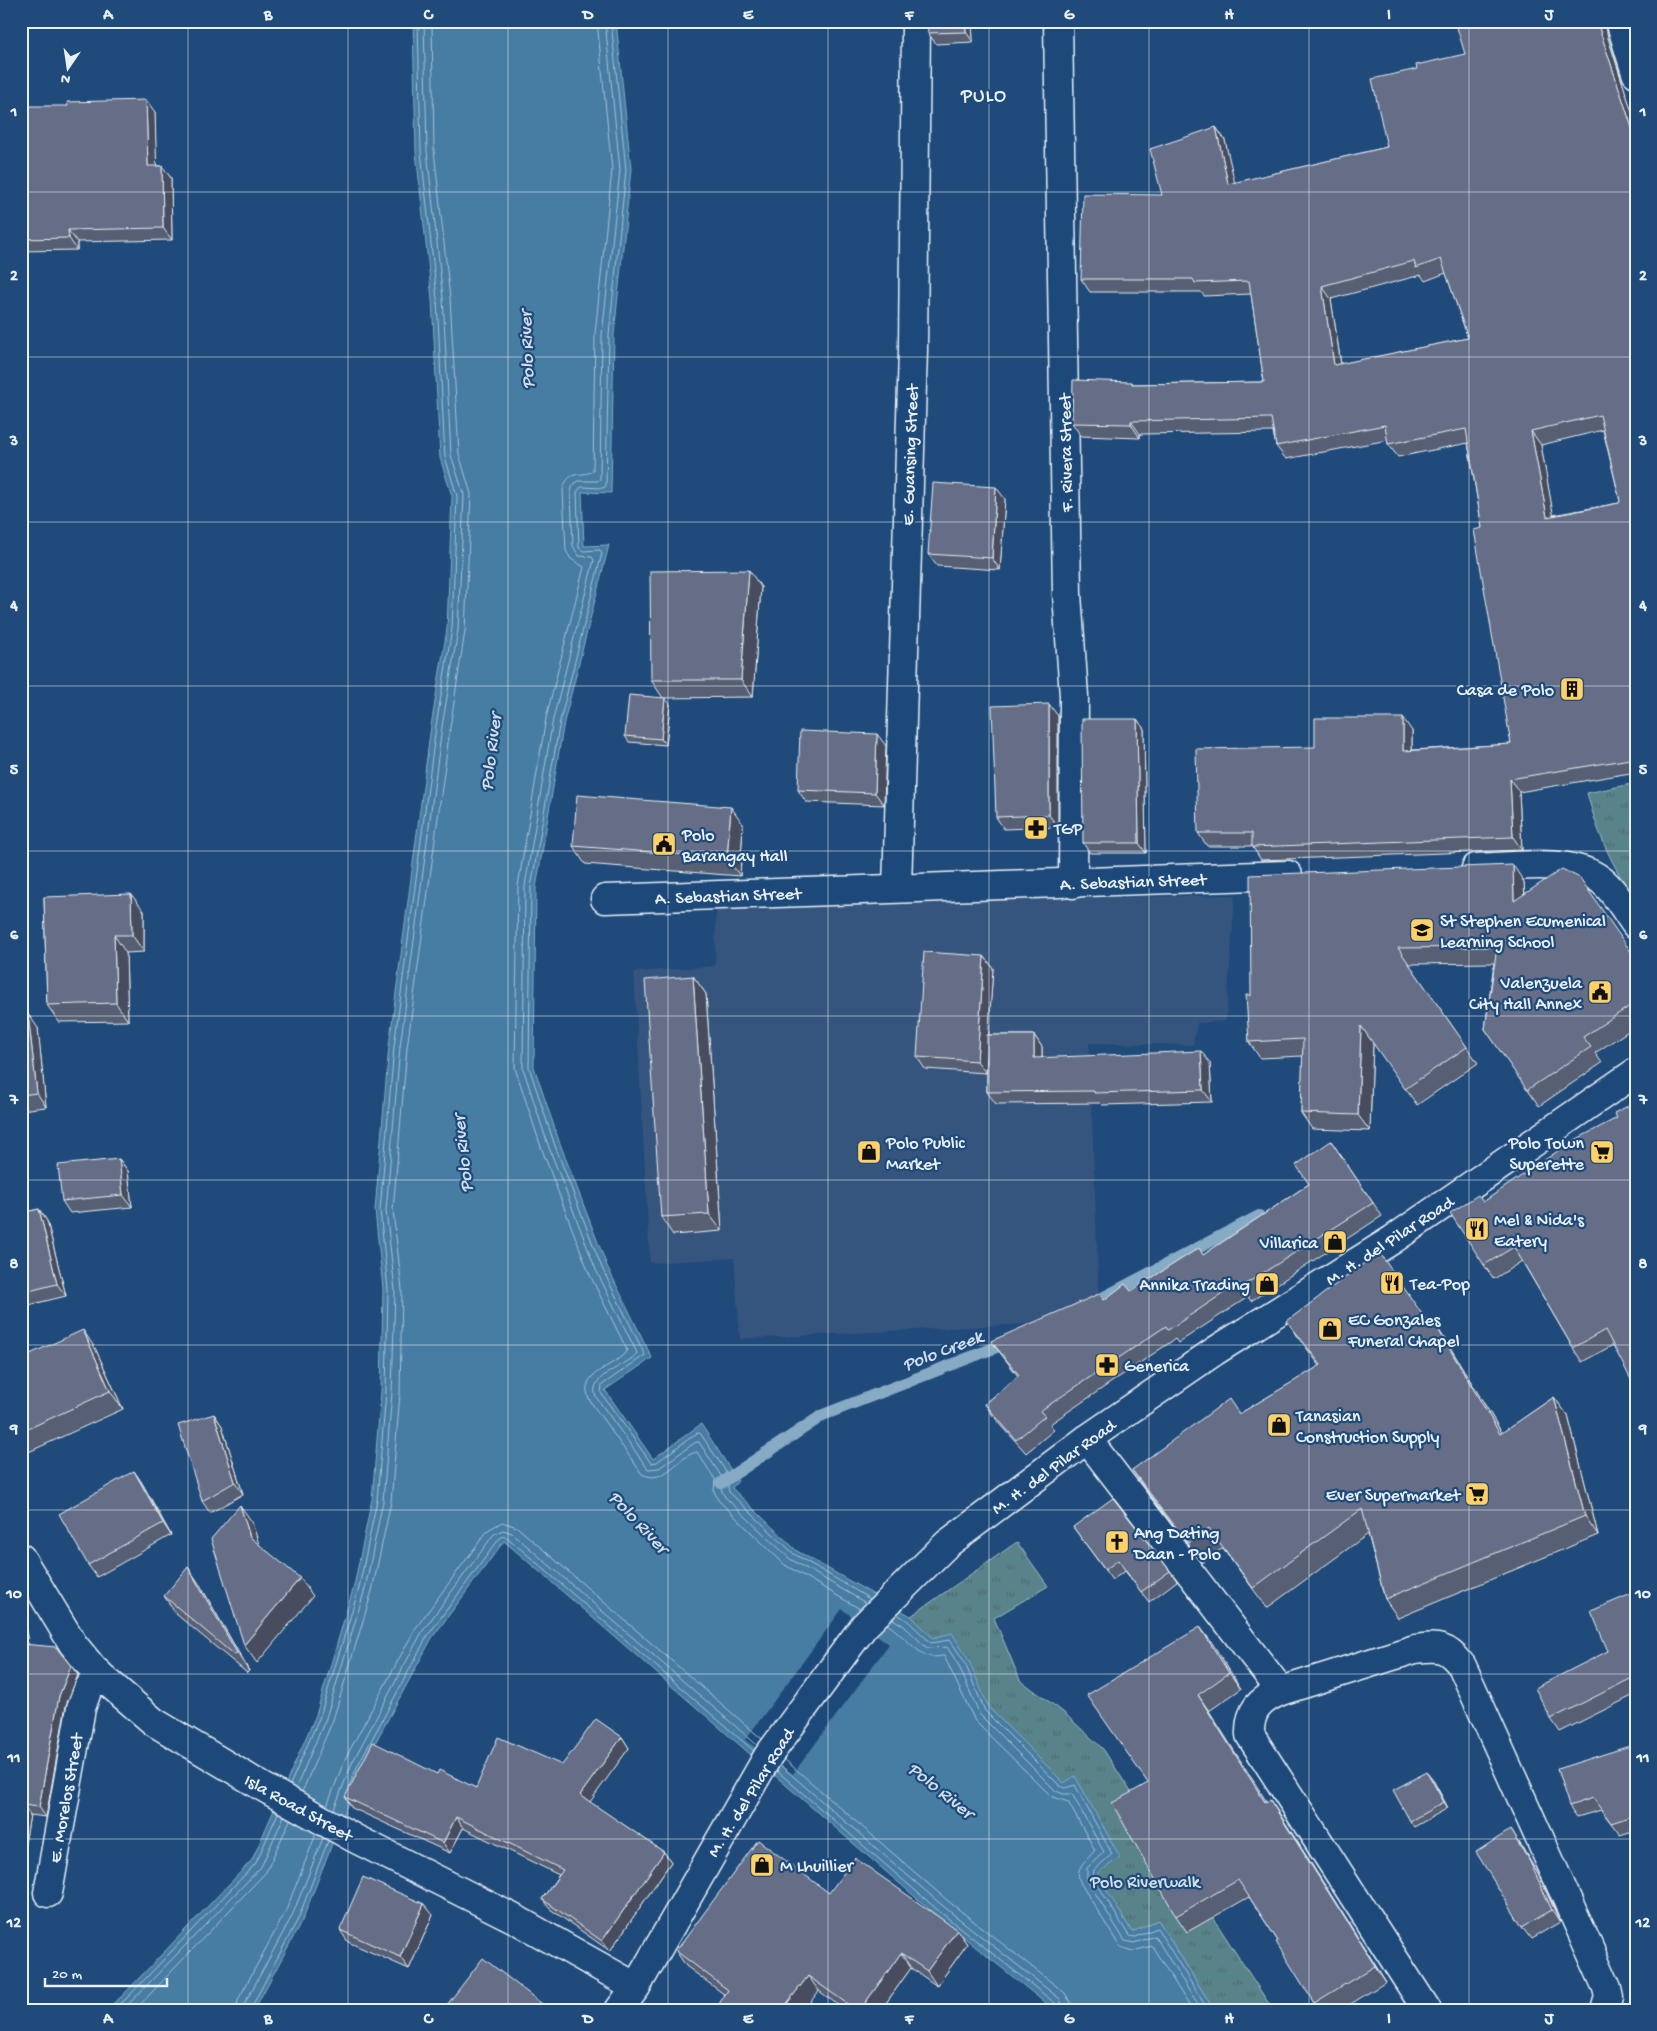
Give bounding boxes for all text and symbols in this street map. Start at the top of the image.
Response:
text: A [102,7,114,26]
text: B [263,7,273,26]
text: C [423,7,434,26]
text: D [581,7,594,26]
text: E [743,7,754,26]
text: F [904,7,915,26]
text: G [1064,7,1075,26]
text: H [1224,7,1234,26]
text: I [1387,7,1391,26]
text: J [1544,7,1555,26]
north arrow [42,42,92,92]
text: N [59,69,72,88]
district label: PULO [960,86,1007,109]
text: 1 [10,104,17,123]
text: 1 [1639,104,1646,123]
text: 2 [10,268,18,287]
text: 2 [1639,268,1647,287]
water label: Polo River [515,306,541,389]
street label: E. Guansing Street [899,383,925,526]
street label: F. Rivera Street [1056,392,1079,513]
text: 3 [9,433,18,452]
text: 3 [1638,433,1647,452]
text: 4 [9,598,18,617]
text: 4 [1638,598,1647,617]
building icon: Casa de Polo [1559,676,1585,702]
place label: Casa de Polo [1457,681,1554,702]
water label: Polo River [476,708,509,792]
text: 5 [10,762,19,781]
text: 5 [1639,762,1648,781]
pharmacy icon: TGP [1023,815,1049,841]
place label: TGP [1053,820,1083,841]
place label: Polo Barangay Hall [681,826,788,868]
public building icon: Polo Barangay Hall [651,831,677,857]
street label: A. Sebastian Street [1060,870,1208,897]
street label: A. Sebastian Street [655,884,803,911]
place label: St Stephen Ecumenical Learning School [1440,912,1606,954]
school or university icon: St Stephen Ecumenical Learning School [1409,917,1435,943]
text: 6 [10,927,19,946]
text: 6 [1639,927,1648,946]
place label: Valenzuela City Hall Annex [1469,974,1583,1016]
public building icon: Valenzuela City Hall Annex [1587,979,1613,1005]
text: 7 [9,1092,19,1111]
text: 7 [1638,1092,1648,1111]
water label: Polo River [449,1109,480,1194]
place label: Polo Public Market [885,1134,966,1176]
place label: Polo Town Superette [1507,1134,1585,1176]
shop icon: Polo Public Market [856,1139,882,1165]
supermarket icon: Polo Town Superette [1589,1139,1615,1165]
street label: M. H. del Pilar Road [1322,1192,1460,1291]
place label: Mel & Nida's Eatery [1494,1211,1585,1253]
restaurant icon: Mel & Nida's Eatery [1464,1216,1490,1242]
shop icon: Villarica [1322,1229,1348,1255]
place label: Villarica [1259,1234,1319,1255]
text: 8 [10,1256,19,1275]
text: 8 [1639,1256,1648,1275]
restaurant icon: Tea-Pop [1379,1270,1405,1296]
shop icon: Annika Trading [1254,1271,1280,1297]
place label: Tea-Pop [1409,1275,1470,1296]
place label: Annika Trading [1140,1276,1250,1297]
place label: EC Gonzales Funeral Chapel [1347,1311,1460,1353]
shop icon: EC Gonzales Funeral Chapel [1317,1316,1343,1342]
water label: Polo Creek [900,1326,988,1378]
pharmacy icon: Generica [1094,1352,1120,1378]
place label: Generica [1124,1357,1190,1378]
place label: Tanasian Construction Supply [1295,1407,1439,1449]
shop icon: Tanasian Construction Supply [1266,1412,1292,1438]
street label: M. H. del Pilar Road [988,1415,1122,1520]
text: 9 [9,1421,18,1440]
text: 9 [1638,1421,1647,1440]
supermarket icon: Ever Supermarket [1464,1481,1490,1507]
place label: Ever Supermarket [1326,1486,1462,1507]
water label: Polo River [602,1487,675,1563]
place label: Ang Dating Daan - Polo [1133,1524,1221,1566]
church icon: Ang Dating Daan - Polo [1104,1529,1130,1555]
text: 10 [5,1586,22,1605]
text: 10 [1634,1586,1651,1605]
street label: M. H. del Pilar Road [704,1724,801,1862]
street label: E. Morelos Street [46,1731,89,1865]
text: 11 [7,1750,20,1769]
text: 11 [1636,1750,1649,1769]
water label: Polo River [902,1758,981,1828]
street label: Isla Road Street [240,1771,357,1848]
shop icon: M Lhuillier [749,1852,775,1878]
place label: M Lhuillier [780,1857,854,1878]
park label: Polo Riverwalk [1089,1873,1202,1894]
text: 12 [6,1915,21,1934]
text: 12 [1635,1915,1650,1934]
scale bar [45,1956,168,1988]
text: 20 m [52,1966,82,1984]
text: A [102,2011,114,2030]
text: B [263,2011,273,2030]
text: C [423,2011,434,2030]
text: D [581,2011,594,2030]
text: E [743,2011,754,2030]
text: F [904,2011,915,2030]
text: G [1064,2011,1075,2030]
text: H [1224,2011,1234,2030]
text: I [1387,2011,1391,2030]
text: J [1544,2011,1555,2030]

